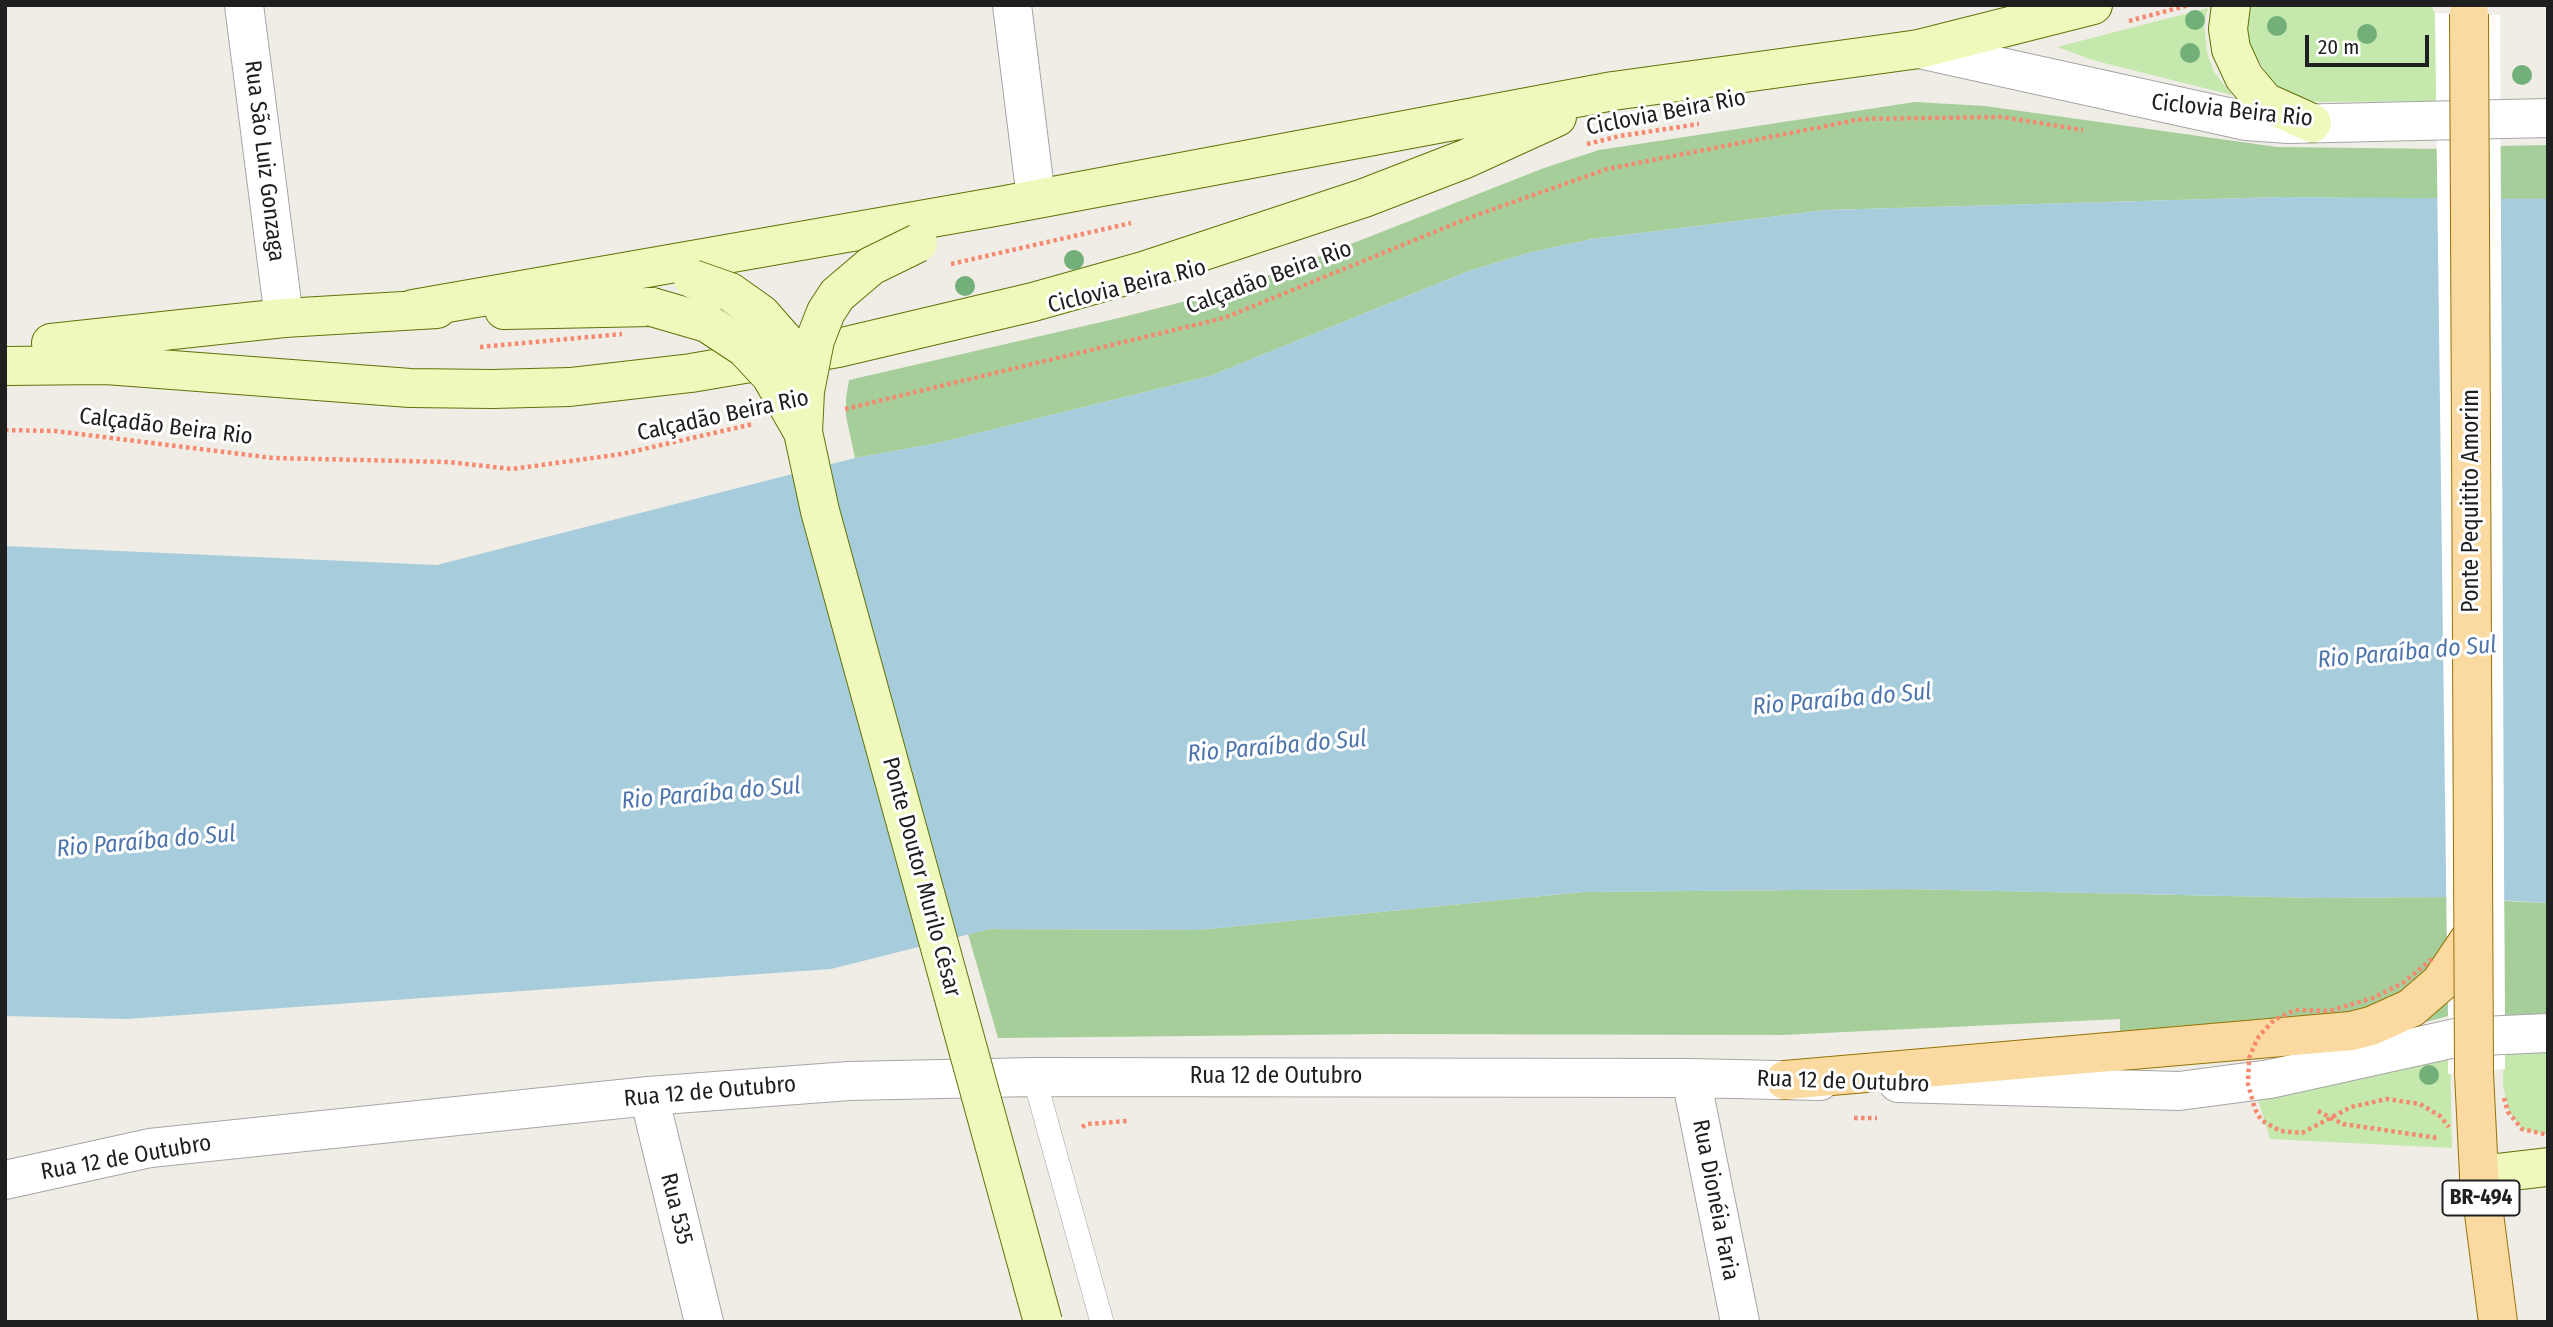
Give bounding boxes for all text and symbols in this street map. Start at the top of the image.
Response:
scale bar [2308,21,2432,65]
text: 20 m [2318,34,2359,60]
street label: Rua São Luiz Gonzaga [238,59,290,263]
street label: Ciclovia Beira Rio [1584,84,1748,142]
street label: Ciclovia Beira Rio [2150,89,2314,133]
street label: Calçadão Beira Rio [1182,235,1356,321]
street label: Ciclovia Beira Rio [1045,254,1209,320]
street label: Calçadão Beira Rio [635,384,811,448]
street label: Ponte Pequitito Amorim [2458,389,2486,613]
street label: Calçadão Beira Rio [78,403,254,451]
water label: Rio Paraíba do Sul [2316,631,2498,675]
water label: Rio Paraíba do Sul [1751,678,1933,722]
water label: Rio Paraíba do Sul [1186,725,1368,769]
street label: Ponte Doutor Murilo César [876,754,966,1000]
water label: Rio Paraíba do Sul [620,772,802,816]
water label: Rio Paraíba do Sul [55,820,237,864]
street label: Rua 12 de Outubro [1190,1063,1362,1091]
street label: Rua 12 de Outubro [1756,1065,1930,1099]
street label: Rua 12 de Outubro [623,1071,797,1113]
street label: Rua Dionéia Faria [1686,1117,1744,1283]
street label: Rua 12 de Outubro [39,1129,213,1187]
street label: Rua 535 [654,1170,698,1248]
road number: BR-494 [2442,1180,2520,1216]

